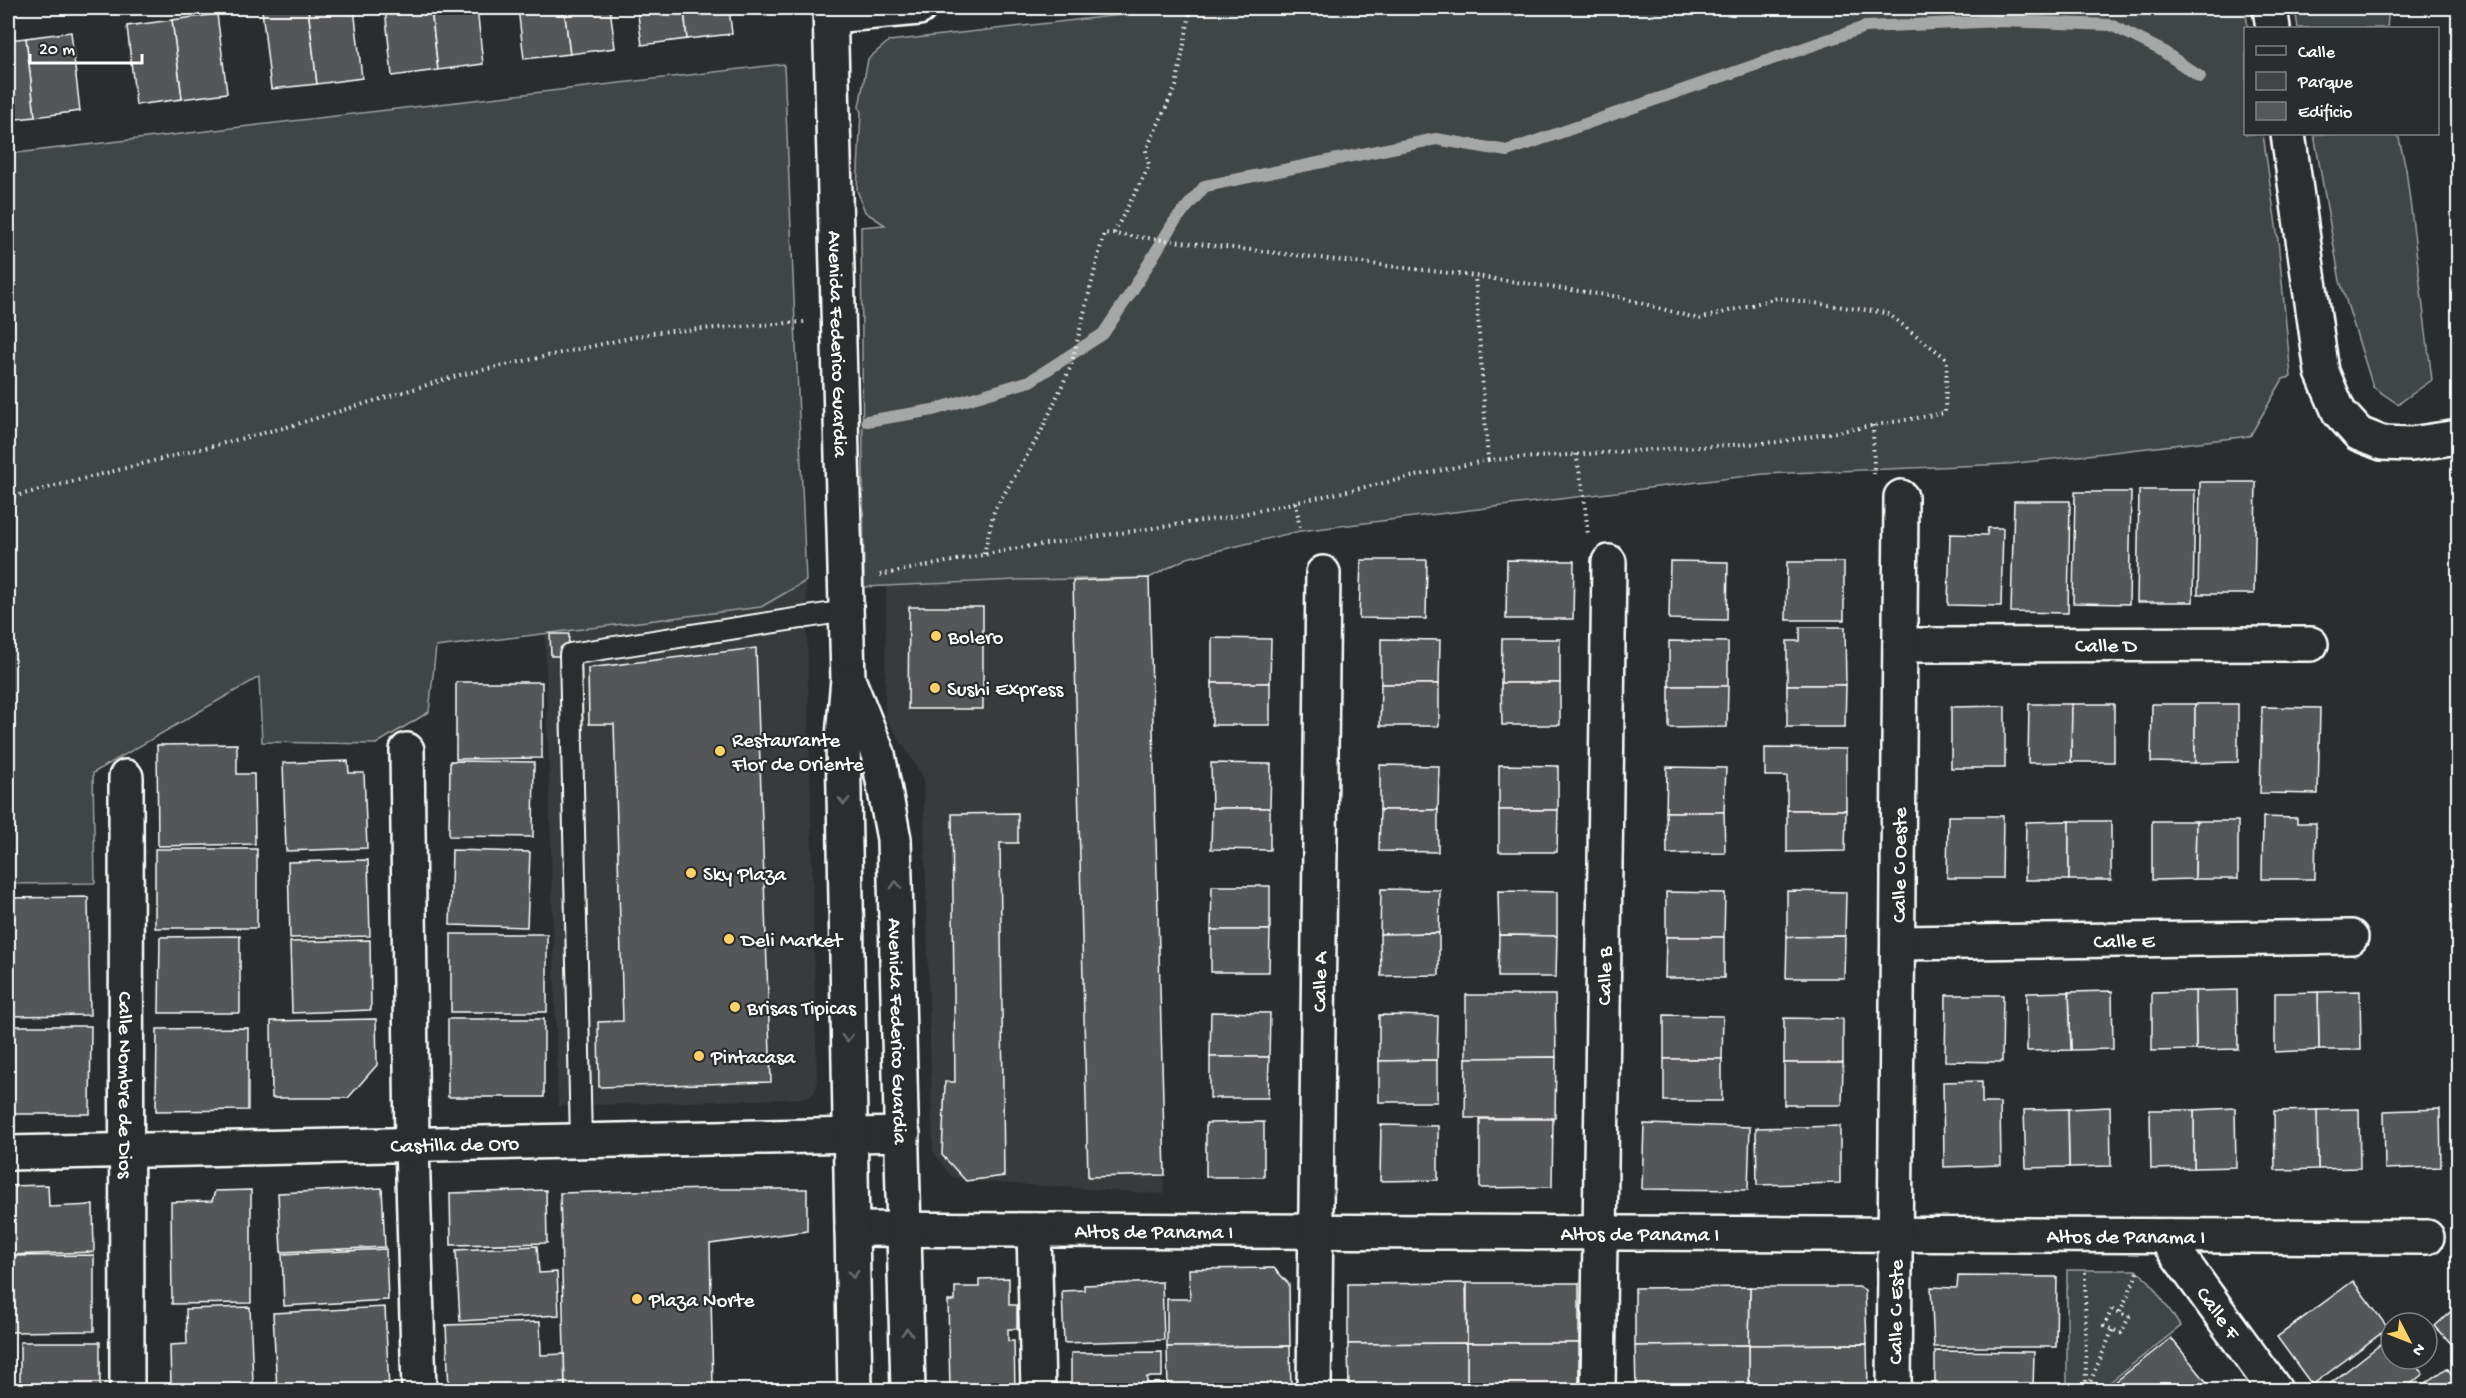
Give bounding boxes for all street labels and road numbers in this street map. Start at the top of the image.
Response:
street label: Avenida Federico Guardia [820,230,851,459]
street label: Calle D [2075,635,2137,661]
street label: Calle C Oeste [1889,806,1915,923]
street label: Avenida Federico Guardia [880,918,911,1146]
street label: Calle E [2093,931,2156,956]
street label: Calle B [1594,945,1620,1006]
street label: Calle A [1309,950,1335,1012]
street label: Calle Nombre de Dios [110,991,136,1180]
street label: Castilla de Oro [390,1133,520,1161]
street label: Altos de Panama I [1074,1221,1233,1247]
street label: Altos de Panama I [1560,1224,1719,1249]
street label: Altos de Panama I [2046,1226,2205,1252]
street label: Calle C Este [1885,1258,1911,1365]
street label: Calle F [2189,1283,2244,1347]

